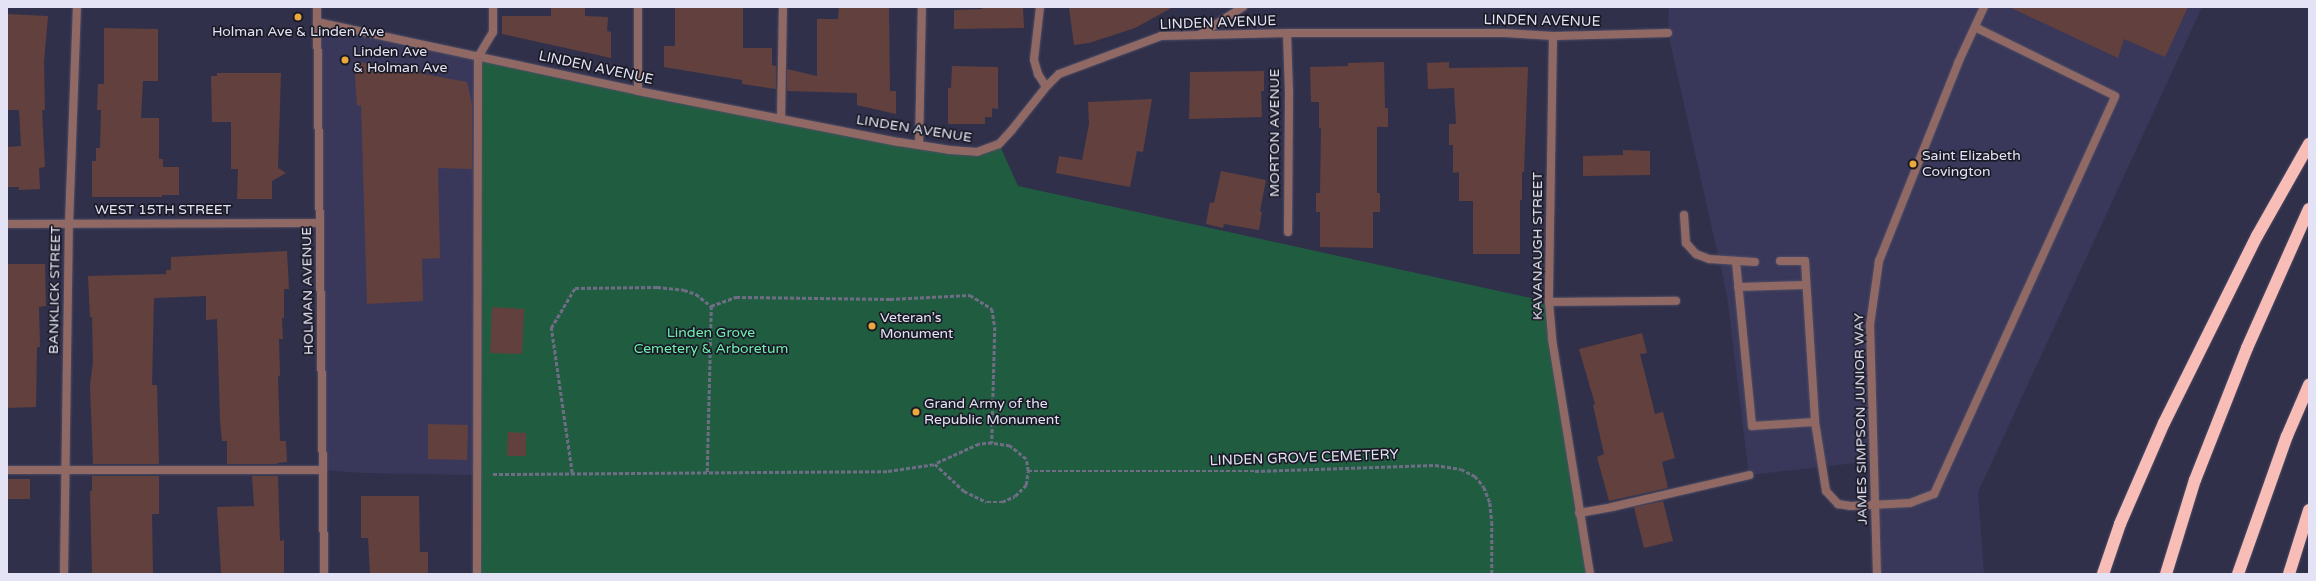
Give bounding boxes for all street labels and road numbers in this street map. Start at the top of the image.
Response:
street label: LINDEN AVENUE [1483,12,1601,30]
street label: LINDEN AVENUE [1159,13,1277,33]
street label: LINDEN AVENUE [537,48,655,88]
street label: MORTON AVENUE [1267,69,1283,197]
street label: LINDEN AVENUE [855,112,973,146]
street label: KAVANAUGH STREET [1530,172,1546,320]
street label: WEST 15TH STREET [95,202,231,218]
street label: BANKLICK STREET [45,226,65,354]
street label: HOLMAN AVENUE [298,227,318,355]
street label: JAMES SIMPSON JUNIOR WAY [1851,313,1871,525]
street label: LINDEN GROVE CEMETERY [1209,446,1399,470]

